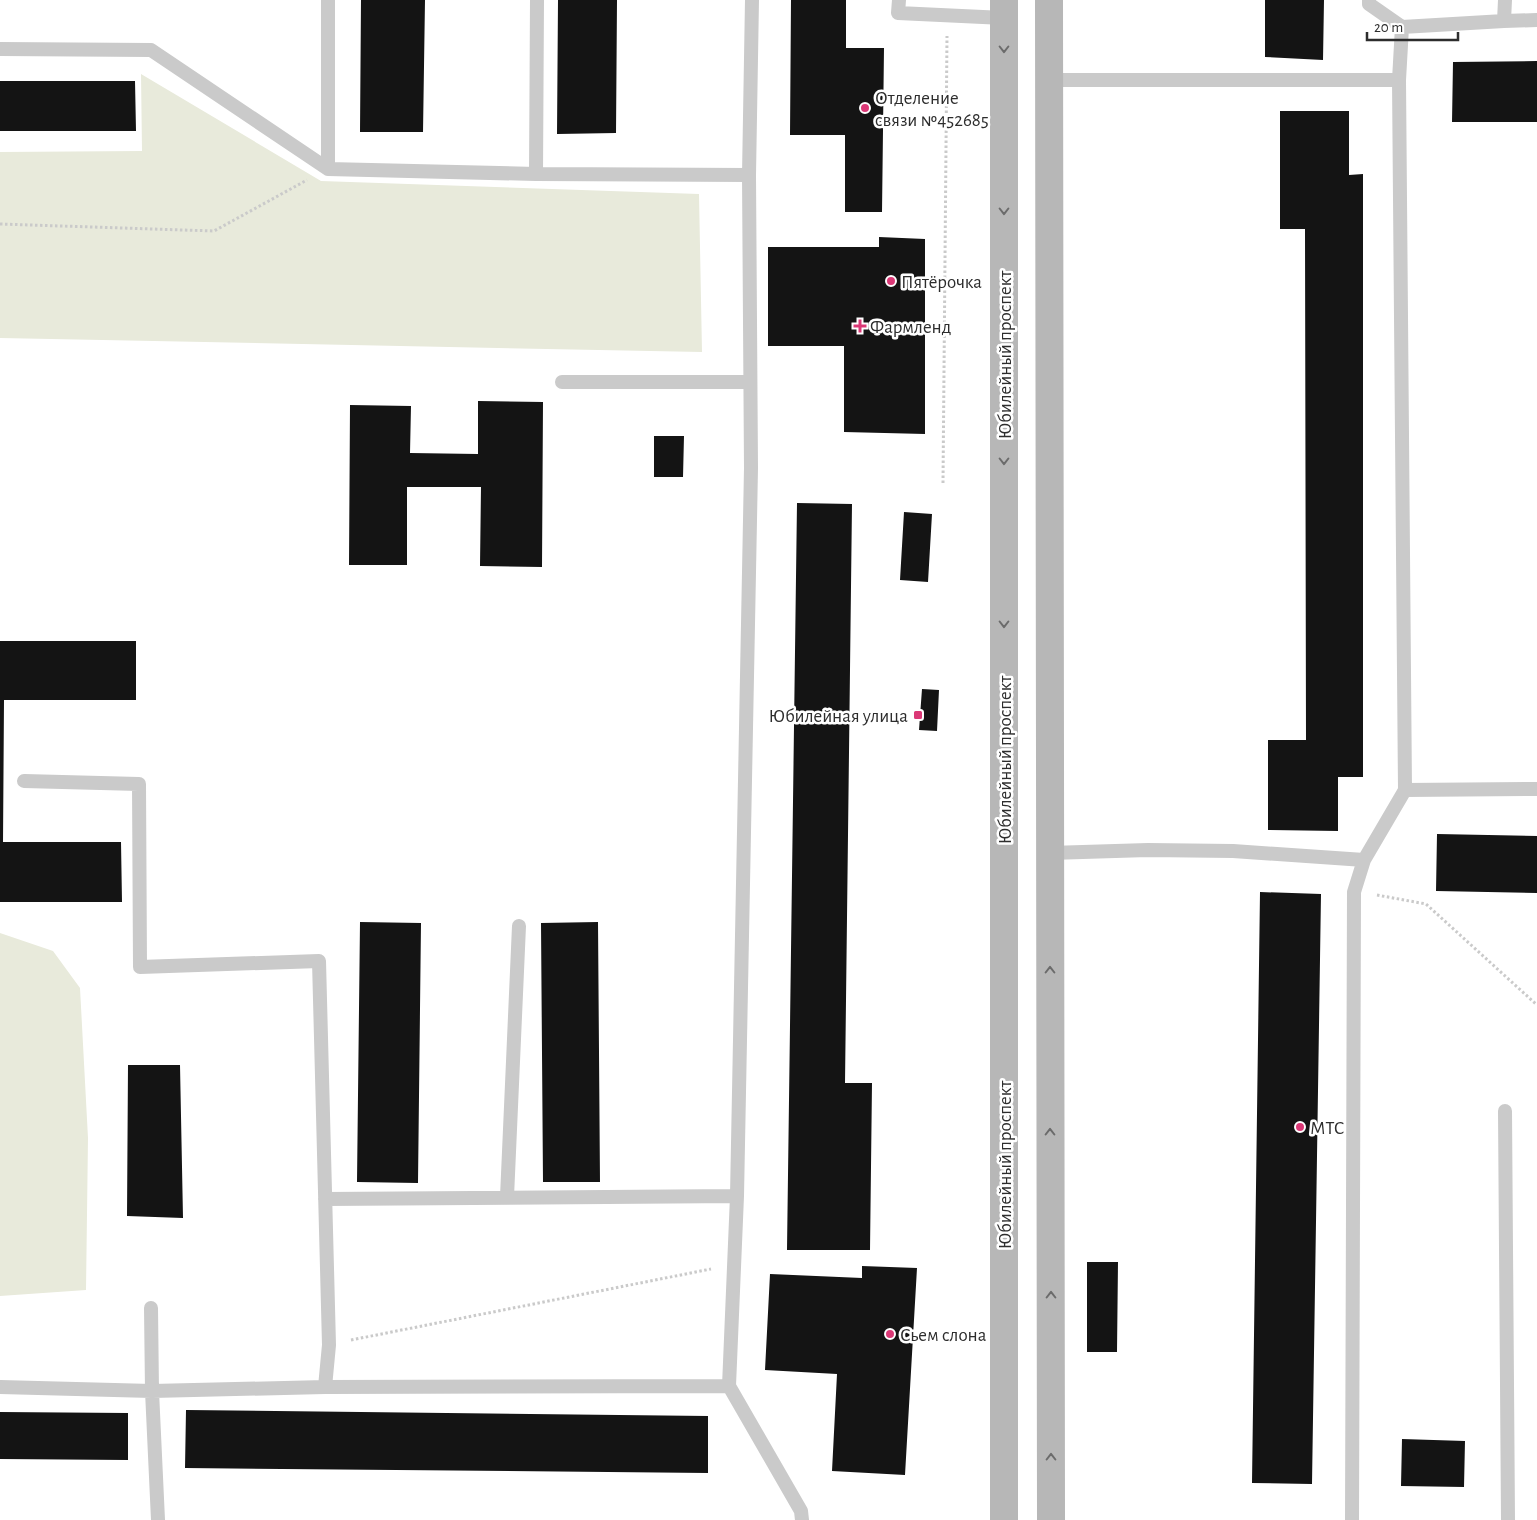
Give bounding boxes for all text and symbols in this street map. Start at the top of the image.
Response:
scale bar [1367,10,1458,42]
text: 20 m [1374,20,1403,35]
one-way arrow [999,45,1009,53]
place label: Отделение связи №452685 [875,89,989,130]
marker: Отделение связи №452685 [859,102,871,114]
one-way arrow [999,208,1009,215]
street label: Юбилейный проспект [996,270,1015,439]
place label: Пятёрочка [901,273,982,292]
marker: Пятёрочка [885,275,897,287]
place label: Фармленд [870,318,951,337]
marker: Фармленд [854,320,866,332]
one-way arrow [999,458,1009,465]
one-way arrow [999,620,1009,628]
street label: Юбилейный проспект [996,675,1015,844]
place label: Юбилейная улица [769,707,908,726]
marker: Юбилейная улица [912,709,924,721]
one-way arrow [1045,965,1055,973]
street label: Юбилейный проспект [996,1080,1015,1249]
place label: МТС [1310,1119,1344,1138]
marker: МТС [1294,1121,1306,1133]
one-way arrow [1045,1128,1055,1136]
one-way arrow [1046,1290,1056,1298]
place label: Сьем слона [900,1326,987,1345]
marker: Сьем слона [884,1328,896,1340]
one-way arrow [1046,1453,1056,1460]

